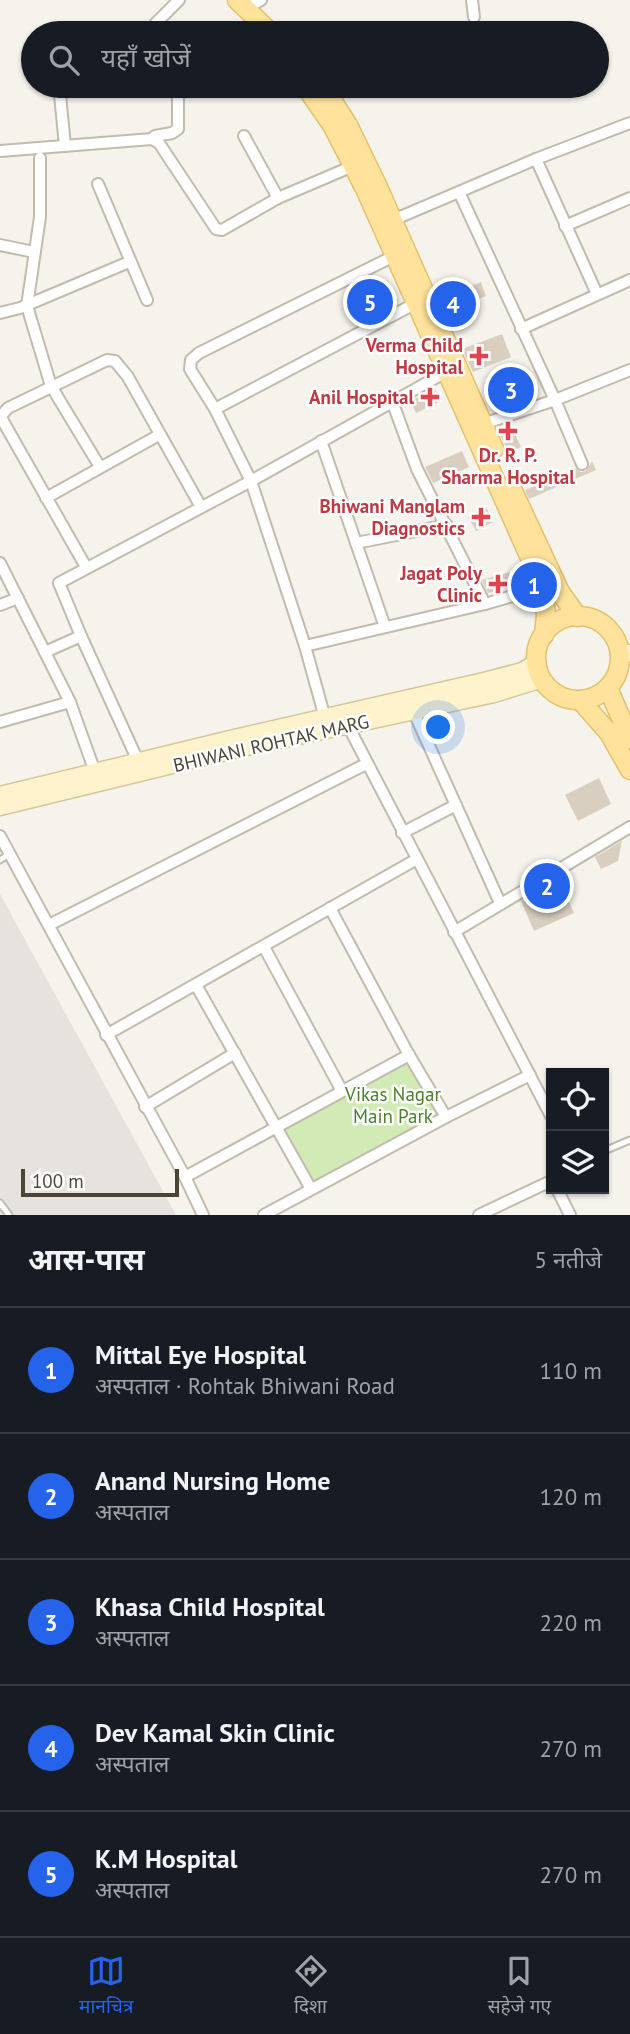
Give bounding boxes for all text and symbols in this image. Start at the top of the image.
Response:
search box [21,21,609,98]
icon: search [45,41,83,79]
text: यहाँ खोजें [101,41,191,74]
pin: 5 [347,276,393,328]
pin: 4 [430,278,476,330]
place label: Verma Child Hospital [364,333,463,379]
marker: Verma Child Hospital [469,346,489,366]
pin: 3 [488,364,534,416]
place label: Anil Hospital [309,385,414,409]
marker: Anil Hospital [420,387,440,407]
marker: Dr. R. P. Sharma Hospital [498,421,518,441]
place label: Dr. R. P. Sharma Hospital [441,443,575,489]
place label: Bhiwani Manglam Diagnostics [319,494,465,540]
marker: Bhiwani Manglam Diagnostics [471,507,491,527]
pin: 1 [511,559,557,611]
place label: Jagat Poly Clinic [399,561,483,607]
marker: Jagat Poly Clinic [488,574,508,594]
street label: BHIWANI ROHTAK MARG [171,709,371,777]
your location [421,710,455,744]
pin: 2 [524,860,570,912]
map controls [546,1068,609,1194]
button: locate [546,1068,609,1131]
park label: Vikas Nagar Main Park [344,1082,441,1128]
button: layers [546,1131,609,1194]
scale bar [21,1166,178,1198]
text: 100 m [32,1169,84,1193]
text: आस-पास [28,1239,145,1278]
text: 5 नतीजे [534,1245,602,1274]
text: Mittal Eye Hospital [95,1338,306,1371]
text: 1 [44,1356,58,1385]
text: 110 m [540,1356,602,1385]
text: अस्पताल · Rohtak Bhiwani Road [95,1371,395,1400]
text: Anand Nursing Home [95,1464,330,1497]
text: 2 [44,1482,58,1511]
text: 120 m [540,1482,602,1511]
text: अस्पताल [95,1497,169,1526]
text: Khasa Child Hospital [95,1590,325,1623]
text: 3 [44,1608,58,1637]
text: 220 m [540,1608,602,1637]
text: अस्पताल [95,1623,169,1652]
text: Dev Kamal Skin Clinic [95,1716,335,1749]
text: 4 [44,1734,58,1763]
text: 270 m [540,1734,602,1763]
text: अस्पताल [95,1749,169,1778]
text: K.M Hospital [95,1842,237,1875]
text: 5 [44,1860,58,1889]
text: 270 m [540,1860,602,1889]
text: अस्पताल [95,1875,169,1904]
tab: मानचित्र [79,1952,133,2021]
tab: दिशा [292,1952,330,2021]
tab: सहेजे गए [488,1952,551,2021]

